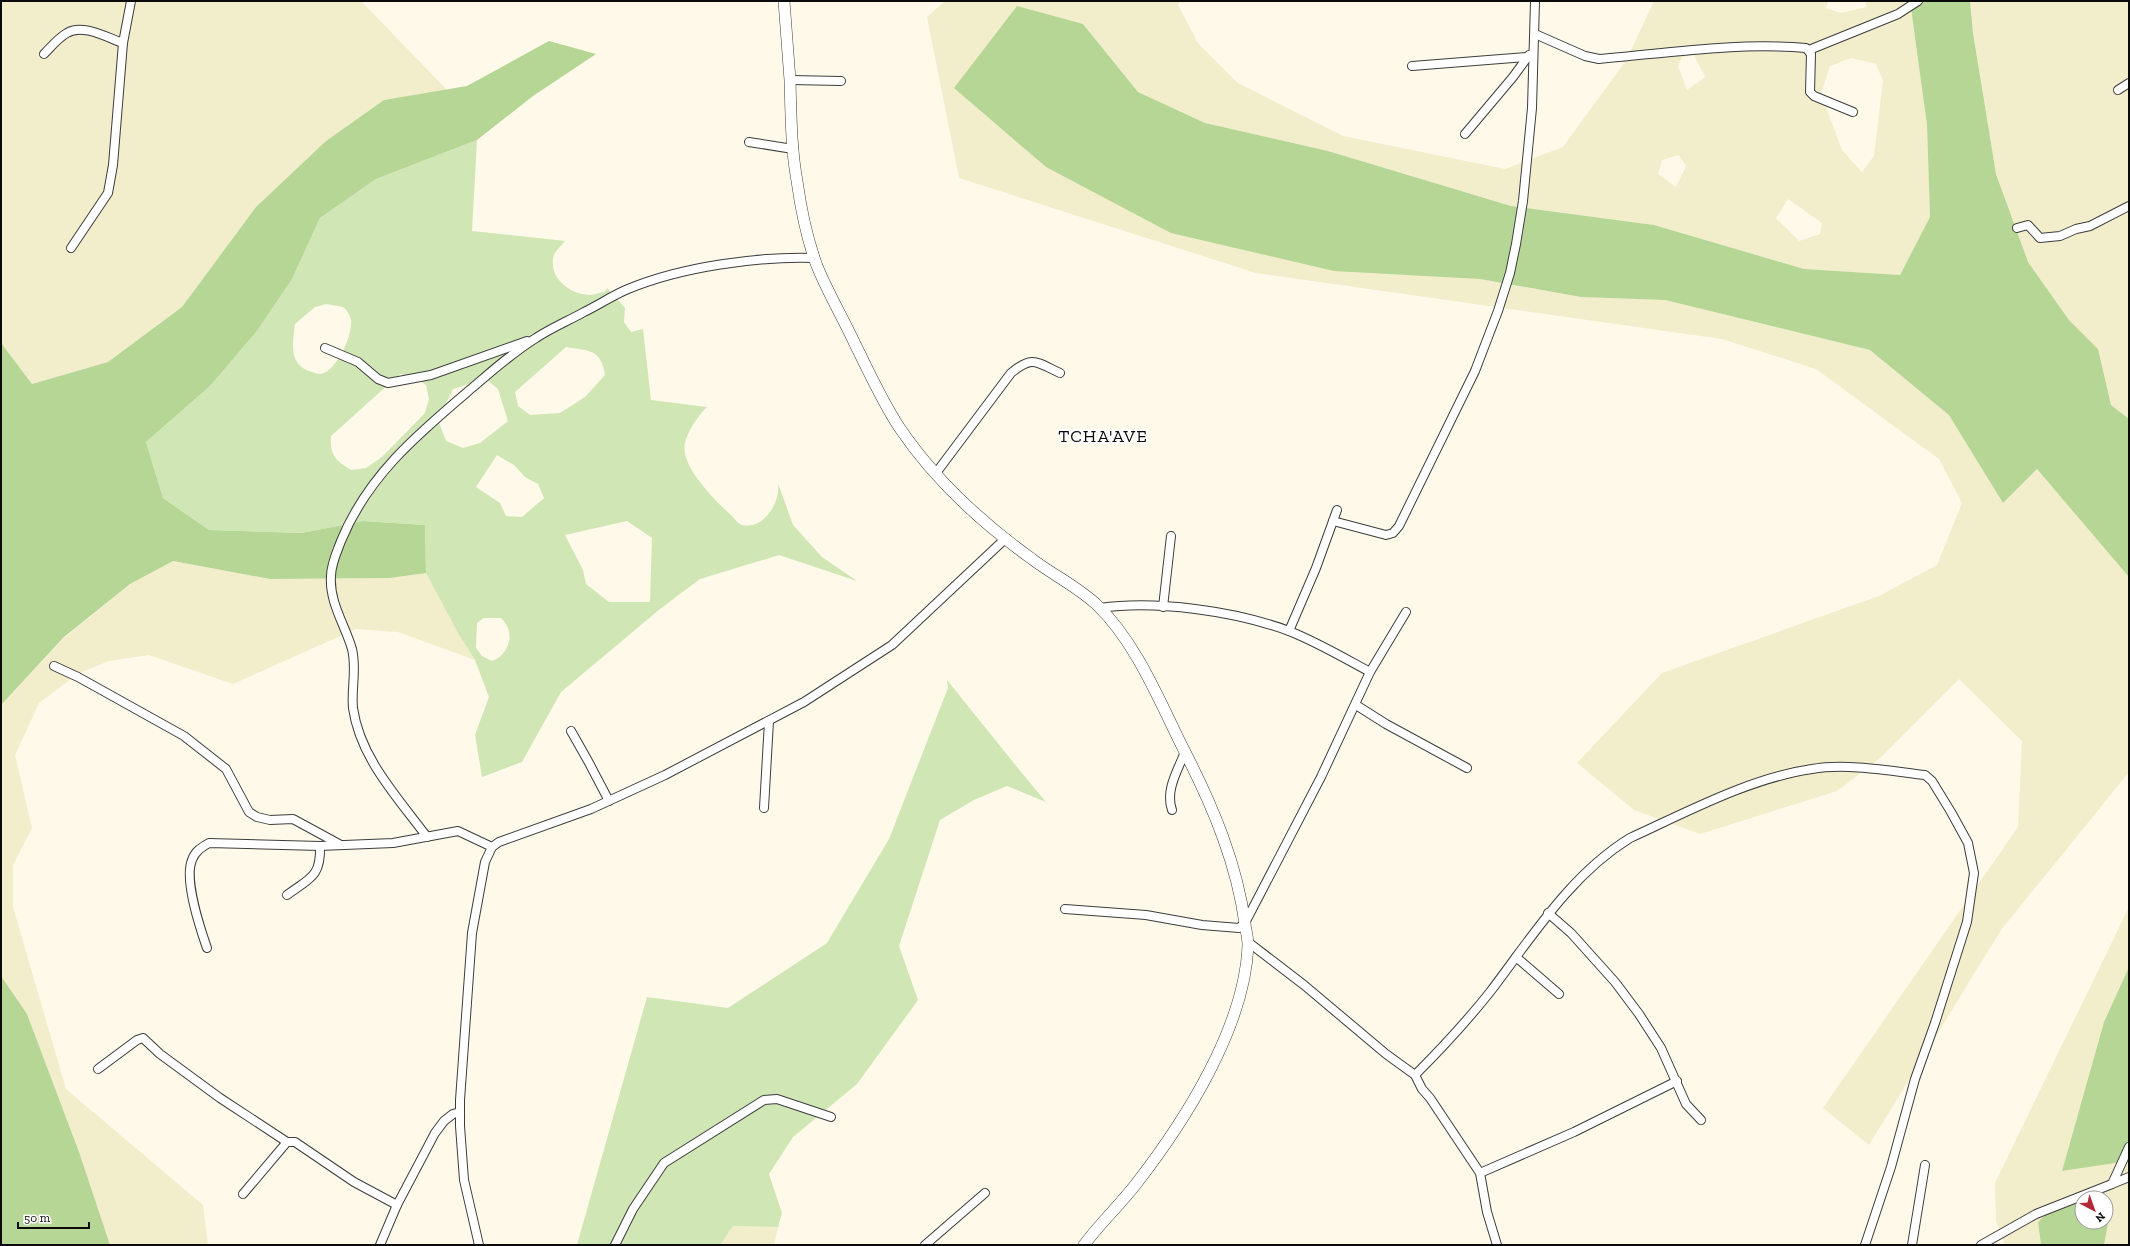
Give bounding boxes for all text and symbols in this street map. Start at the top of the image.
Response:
district label: TCHA'AVE [1058,425,1148,447]
north arrow [2074,1190,2114,1230]
scale bar [18,1204,89,1230]
text: N [2092,1210,2108,1225]
text: 50 m [24,1211,51,1225]

